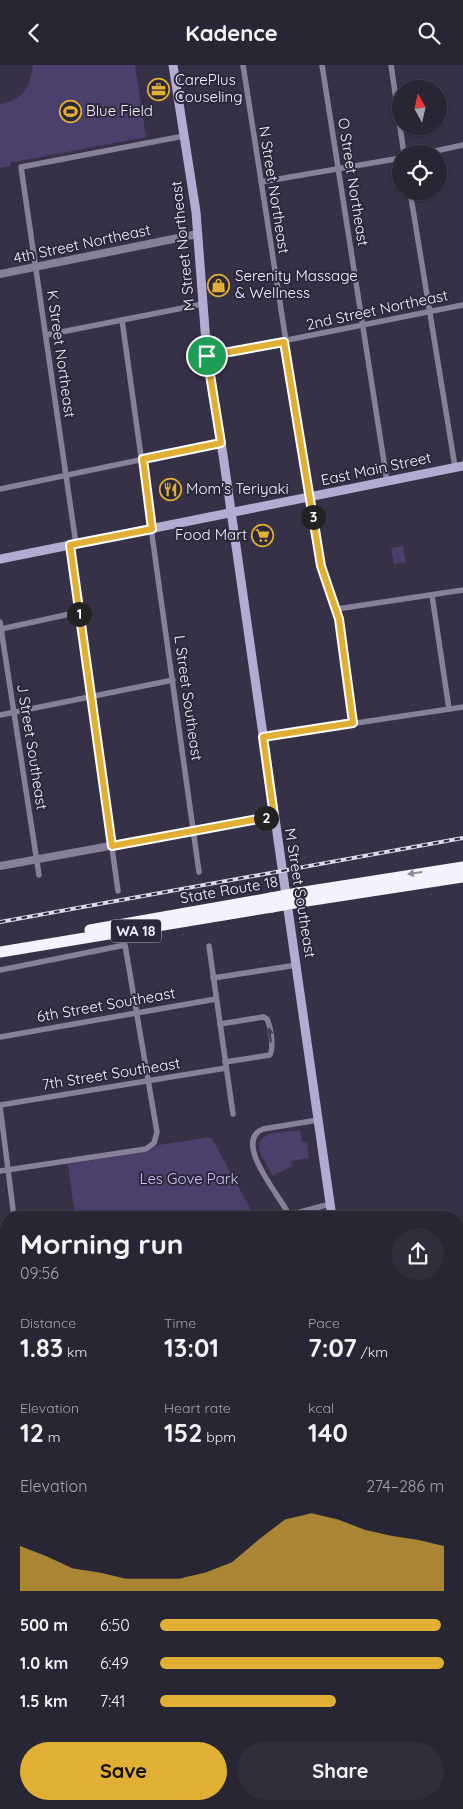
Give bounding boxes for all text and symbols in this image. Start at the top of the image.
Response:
icon: back [20,19,48,47]
text: Kadence [185,19,278,47]
icon: search [415,19,443,47]
place label: CarePlus Couseling [175,70,243,106]
office icon: CarePlus Couseling [147,77,171,101]
north arrow [392,80,448,135]
map controls [392,80,447,200]
sports icon: Blue Field [58,99,82,123]
place label: Blue Field [86,101,153,120]
street label: O Street Northeast [334,116,373,247]
street label: N Street Northeast [255,125,294,255]
button: locate [392,145,447,200]
street label: M Street Northeast [166,180,199,312]
street label: 4th Street Northeast [12,220,152,267]
place label: Serenity Massage & Wellness [235,266,358,302]
shop icon: Serenity Massage & Wellness [207,273,231,297]
street label: 2nd Street Northeast [304,285,449,334]
street label: K Street Northeast [43,289,80,419]
pin [186,335,228,377]
icon: arrive [193,342,221,370]
street label: East Main Street [319,448,433,489]
restaurant icon: Mom's Teriyaki [158,477,182,501]
place label: Mom's Teriyaki [186,479,289,498]
pin: 3 [300,505,326,529]
text: 3 [310,508,317,526]
supermarket icon: Food Mart [251,523,275,547]
place label: Food Mart [175,525,247,544]
pin: 1 [66,601,92,627]
text: 1 [77,605,82,623]
street label: L Street Southeast [170,634,207,762]
street label: J Street Southeast [13,683,52,811]
pin: 2 [254,805,278,831]
text: 2 [263,809,270,827]
street label: M Street Southeast [281,827,320,959]
one-way arrow [406,869,422,877]
street label: State Route 18 [179,872,279,907]
road number: WA 18 [111,919,161,943]
street label: 6th Street Southeast [35,983,177,1026]
one-way arrow [266,1026,274,1042]
street label: 7th Street Southeast [40,1053,181,1094]
park label: Les Gove Park [139,1169,239,1188]
text: Morning run [20,1226,184,1261]
button: share [392,1228,444,1280]
text: 09:56 [20,1263,59,1283]
text: Distance [20,1314,76,1332]
text: Time [164,1314,196,1332]
text: Pace [308,1314,340,1332]
text: 1.83 [20,1332,63,1363]
text: 13:01 [164,1332,219,1363]
text: 7:07 [308,1332,357,1363]
text: km [63,1343,87,1361]
text: /km [357,1343,388,1361]
text: Elevation [20,1399,79,1417]
text: Heart rate [164,1399,231,1417]
text: kcal [308,1399,334,1417]
text: 12 [20,1417,44,1448]
text: 152 [164,1417,202,1448]
text: 140 [308,1417,348,1448]
text: m [44,1428,61,1446]
text: bpm [202,1428,236,1446]
text: Elevation [20,1476,87,1496]
text: 274–286 m [366,1476,444,1496]
text: 500 m [20,1615,68,1635]
text: 6:50 [100,1615,130,1635]
text: 1.0 km [20,1653,68,1673]
text: 6:49 [100,1653,129,1673]
text: 1.5 km [20,1691,68,1711]
text: 7:41 [100,1691,125,1711]
button: Save [20,1742,227,1800]
button: Share [237,1742,444,1800]

